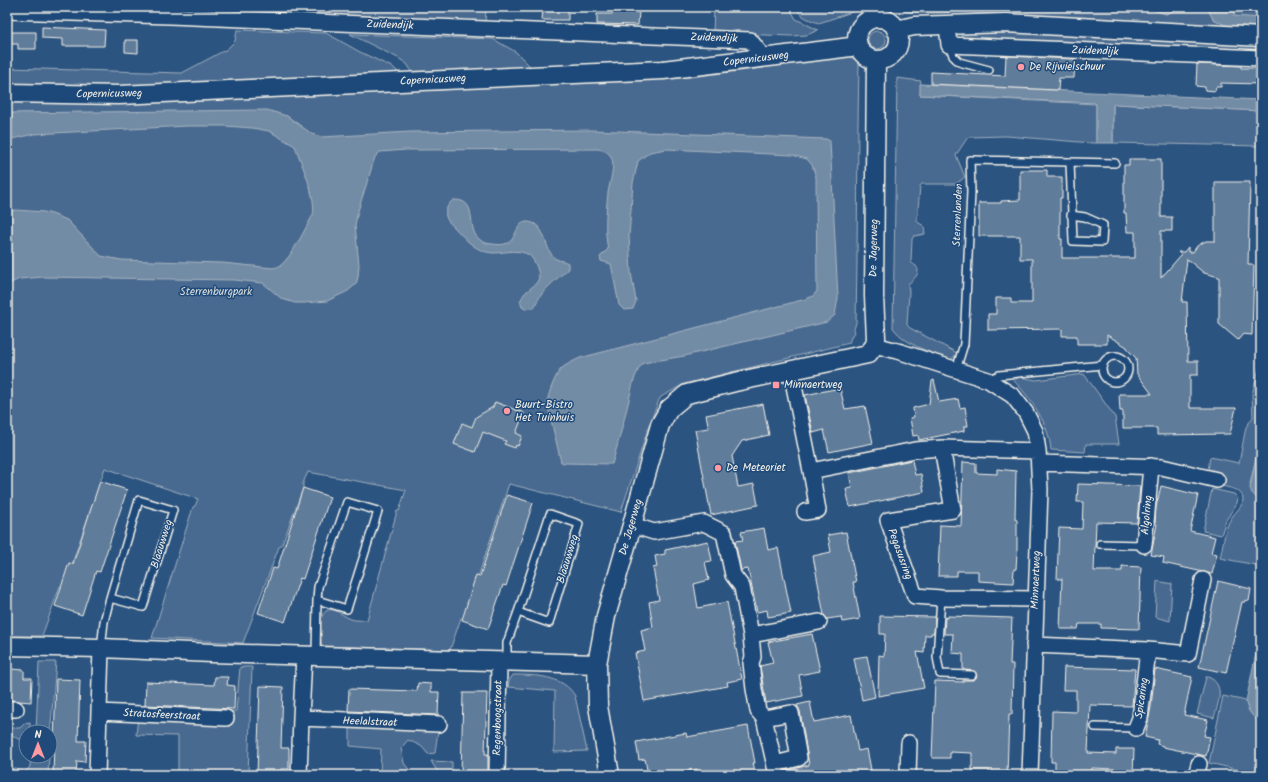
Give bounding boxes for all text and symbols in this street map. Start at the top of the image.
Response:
street label: Zuidendijk [366,15,415,35]
street label: Zuidendijk [690,28,739,48]
street label: Zuidendijk [1071,41,1120,61]
street label: Copernicusweg [722,46,790,72]
place label: De Rijwielschuur [1029,58,1106,76]
marker: De Rijwielschuur [1016,62,1026,72]
street label: Copernicusweg [399,69,467,91]
street label: Copernicusweg [76,84,142,104]
street label: Sterrenlanden [948,183,968,247]
street label: De Jagerweg [864,219,884,277]
park label: Sterrenburgpark [180,283,253,301]
place label: Minnaertweg [784,376,843,394]
marker: Minnaertweg [771,380,781,390]
place label: Buurt-Bistro Het Tuinhuis [515,396,574,427]
marker: Buurt-Bistro Het Tuinhuis [502,406,512,416]
place label: De Meteoriet [726,459,786,477]
marker: De Meteoriet [713,463,723,473]
street label: Algolring [1136,494,1158,536]
street label: De Jagerweg [614,497,648,557]
street label: Blaauwweg [146,517,178,571]
street label: Pegasusring [882,526,918,582]
street label: Blaauwweg [552,532,584,586]
street label: Minnaertweg [1026,550,1046,610]
street label: Spicaring [1130,676,1154,720]
street label: Regenboogstraat [488,679,508,756]
street label: Stratosfeerstraat [123,704,202,726]
street label: Heelalstraat [342,712,399,732]
north arrow [18,724,58,764]
text: N [35,726,42,744]

